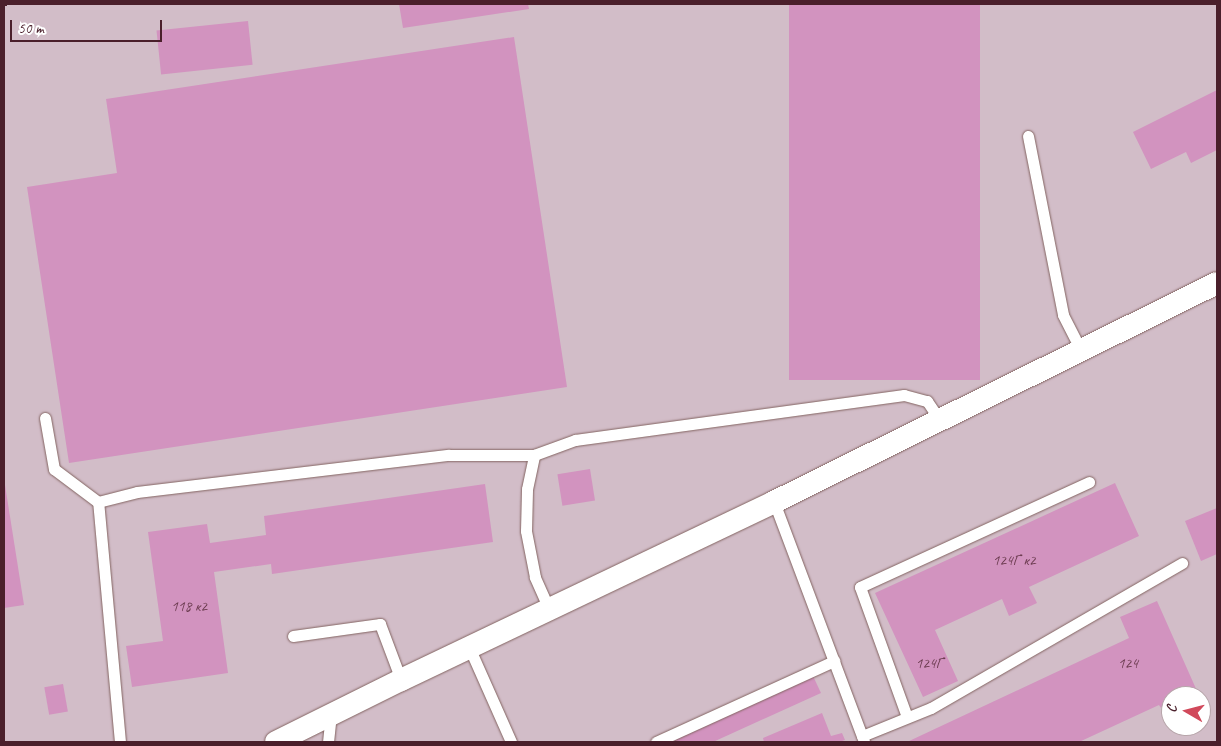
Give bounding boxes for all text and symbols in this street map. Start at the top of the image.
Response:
scale bar [12,10,165,42]
text: 50 m [18,19,44,38]
house number: 124Г к2 [992,552,1036,570]
house number: 118 к2 [171,598,207,616]
house number: 124Г [915,655,943,673]
house number: 124 [1118,655,1138,673]
north arrow [1161,686,1211,736]
text: С [1163,704,1181,714]

